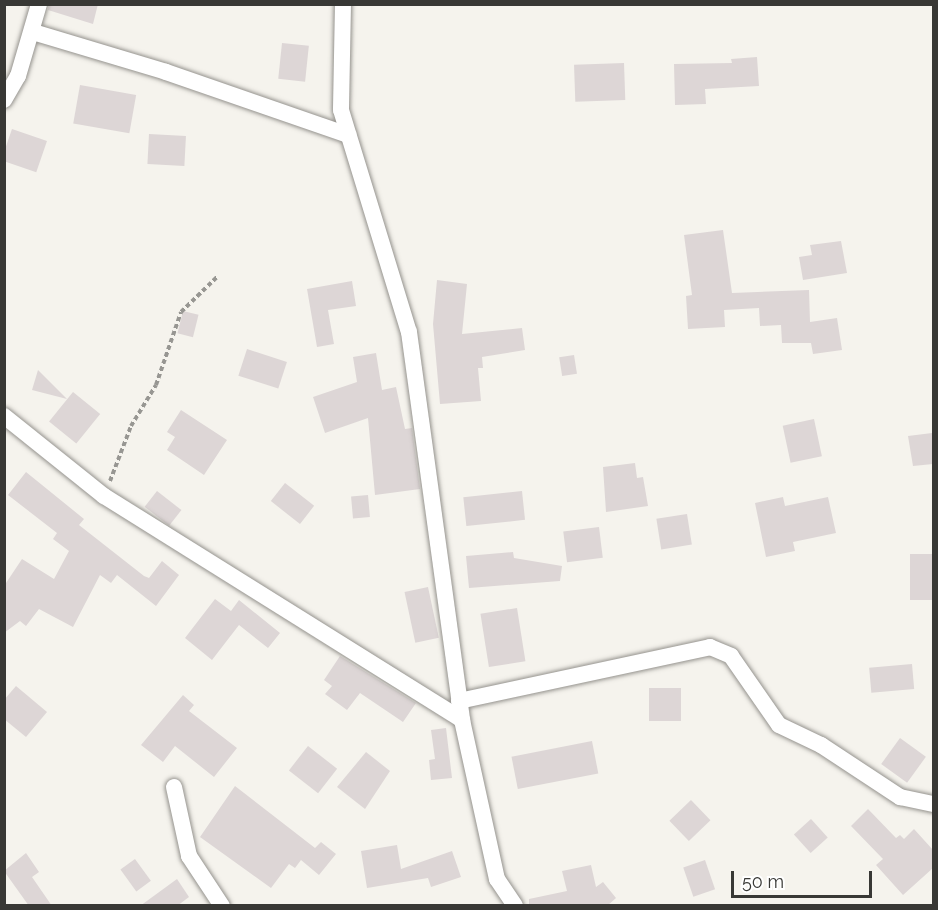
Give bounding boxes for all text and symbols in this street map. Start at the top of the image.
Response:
scale bar [734,859,875,897]
text: 50 m [742,871,784,892]

